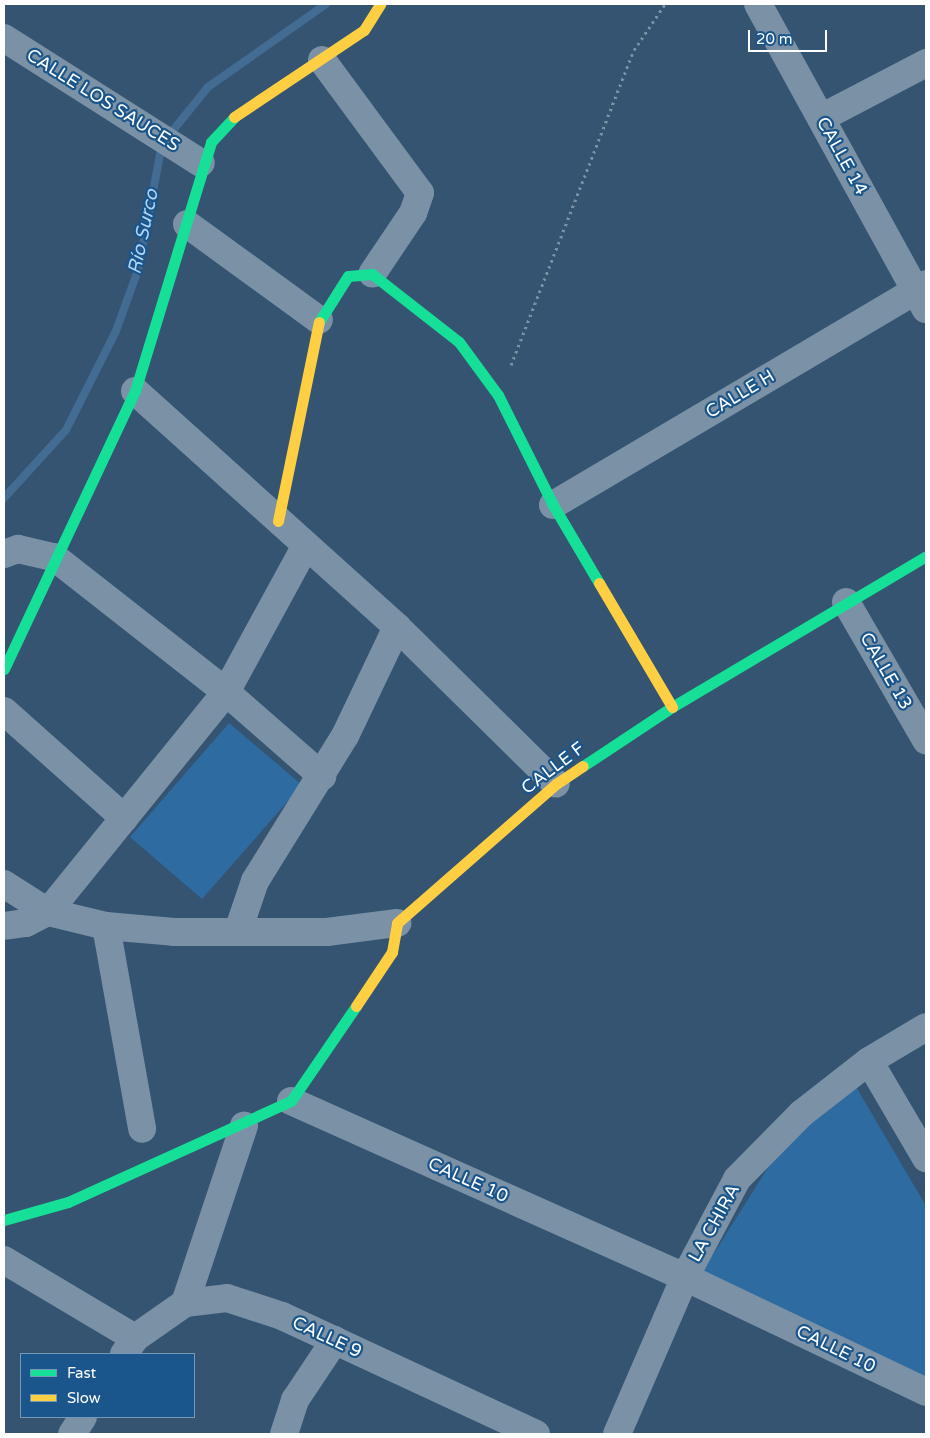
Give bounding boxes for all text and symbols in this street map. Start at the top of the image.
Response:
scale bar [750,20,829,52]
text: 20 m [756,30,793,48]
street label: CALLE LOS SAUCES [22,44,184,156]
street label: CALLE 14 [812,113,872,199]
water label: Río Surco [124,187,164,277]
street label: CALLE H [702,365,778,423]
street label: CALLE 13 [855,629,917,713]
street label: CALLE F [517,737,589,799]
street label: CALLE 10 [425,1153,511,1207]
street label: LA CHIRA [684,1180,744,1266]
street label: CALLE 9 [289,1312,365,1362]
street label: CALLE 10 [793,1321,879,1377]
legend [20,1353,195,1418]
text: Fast [67,1364,96,1382]
text: Slow [67,1389,101,1407]

